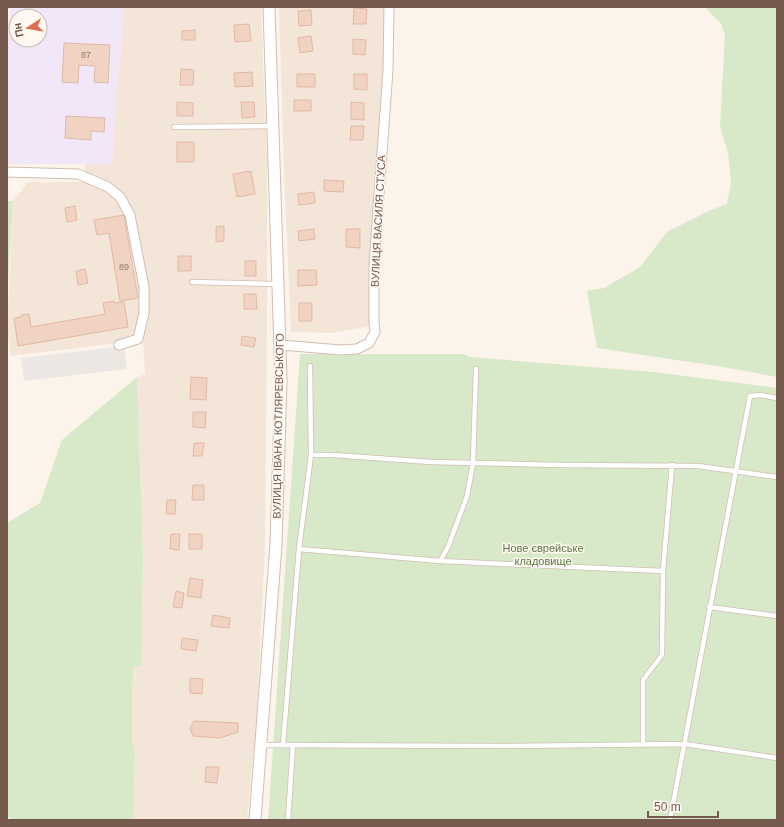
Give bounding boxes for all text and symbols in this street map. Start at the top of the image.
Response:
north arrow [8,8,48,48]
text: Пн [11,22,26,38]
house number: 87 [81,50,91,60]
street label: ВУЛИЦЯ ВАСИЛЯ СТУСА [369,154,387,287]
house number: 89 [119,262,129,272]
street label: ВУЛИЦЯ ІВАНА КОТЛЯРЕВСЬКОГО [270,333,286,519]
park label: Нове єврейське кладовище [502,542,584,567]
scale bar [648,793,718,819]
text: 50 m [654,800,681,814]

